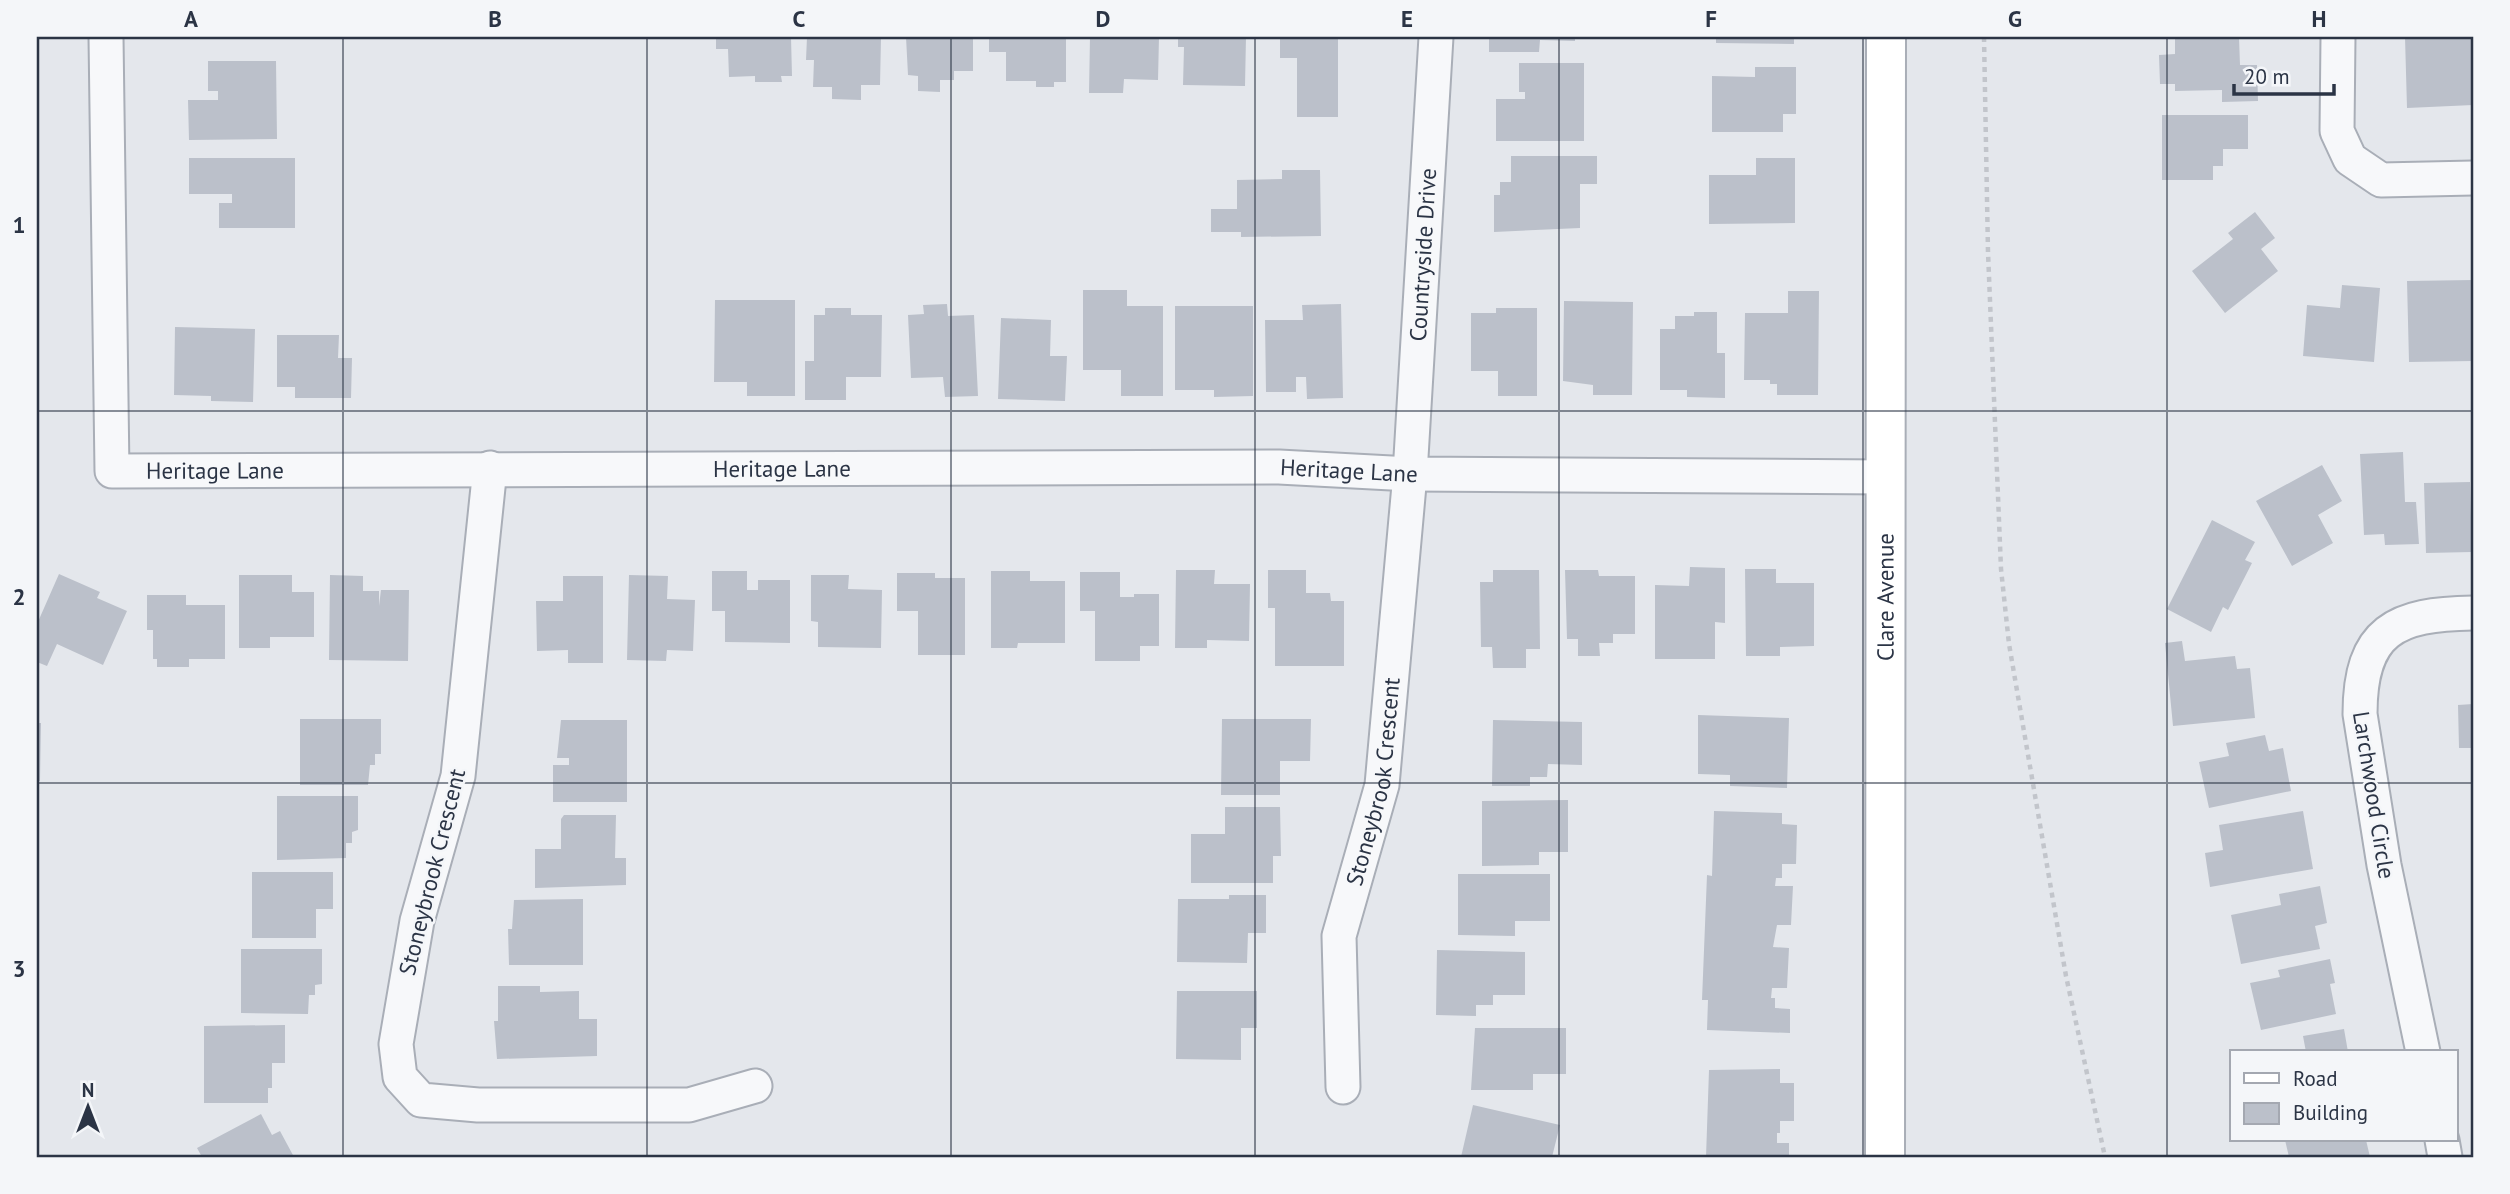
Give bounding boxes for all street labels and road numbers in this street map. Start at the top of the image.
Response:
street label: Countryside Drive [1403,167,1442,342]
street label: Heritage Lane [1279,452,1418,488]
street label: Heritage Lane [713,453,851,483]
street label: Heritage Lane [146,455,284,485]
street label: Clare Avenue [1870,533,1900,661]
street label: Stoneybrook Crescent [1339,676,1406,889]
street label: Larchwood Circle [2347,709,2402,881]
street label: Stoneybrook Crescent [392,765,471,978]

